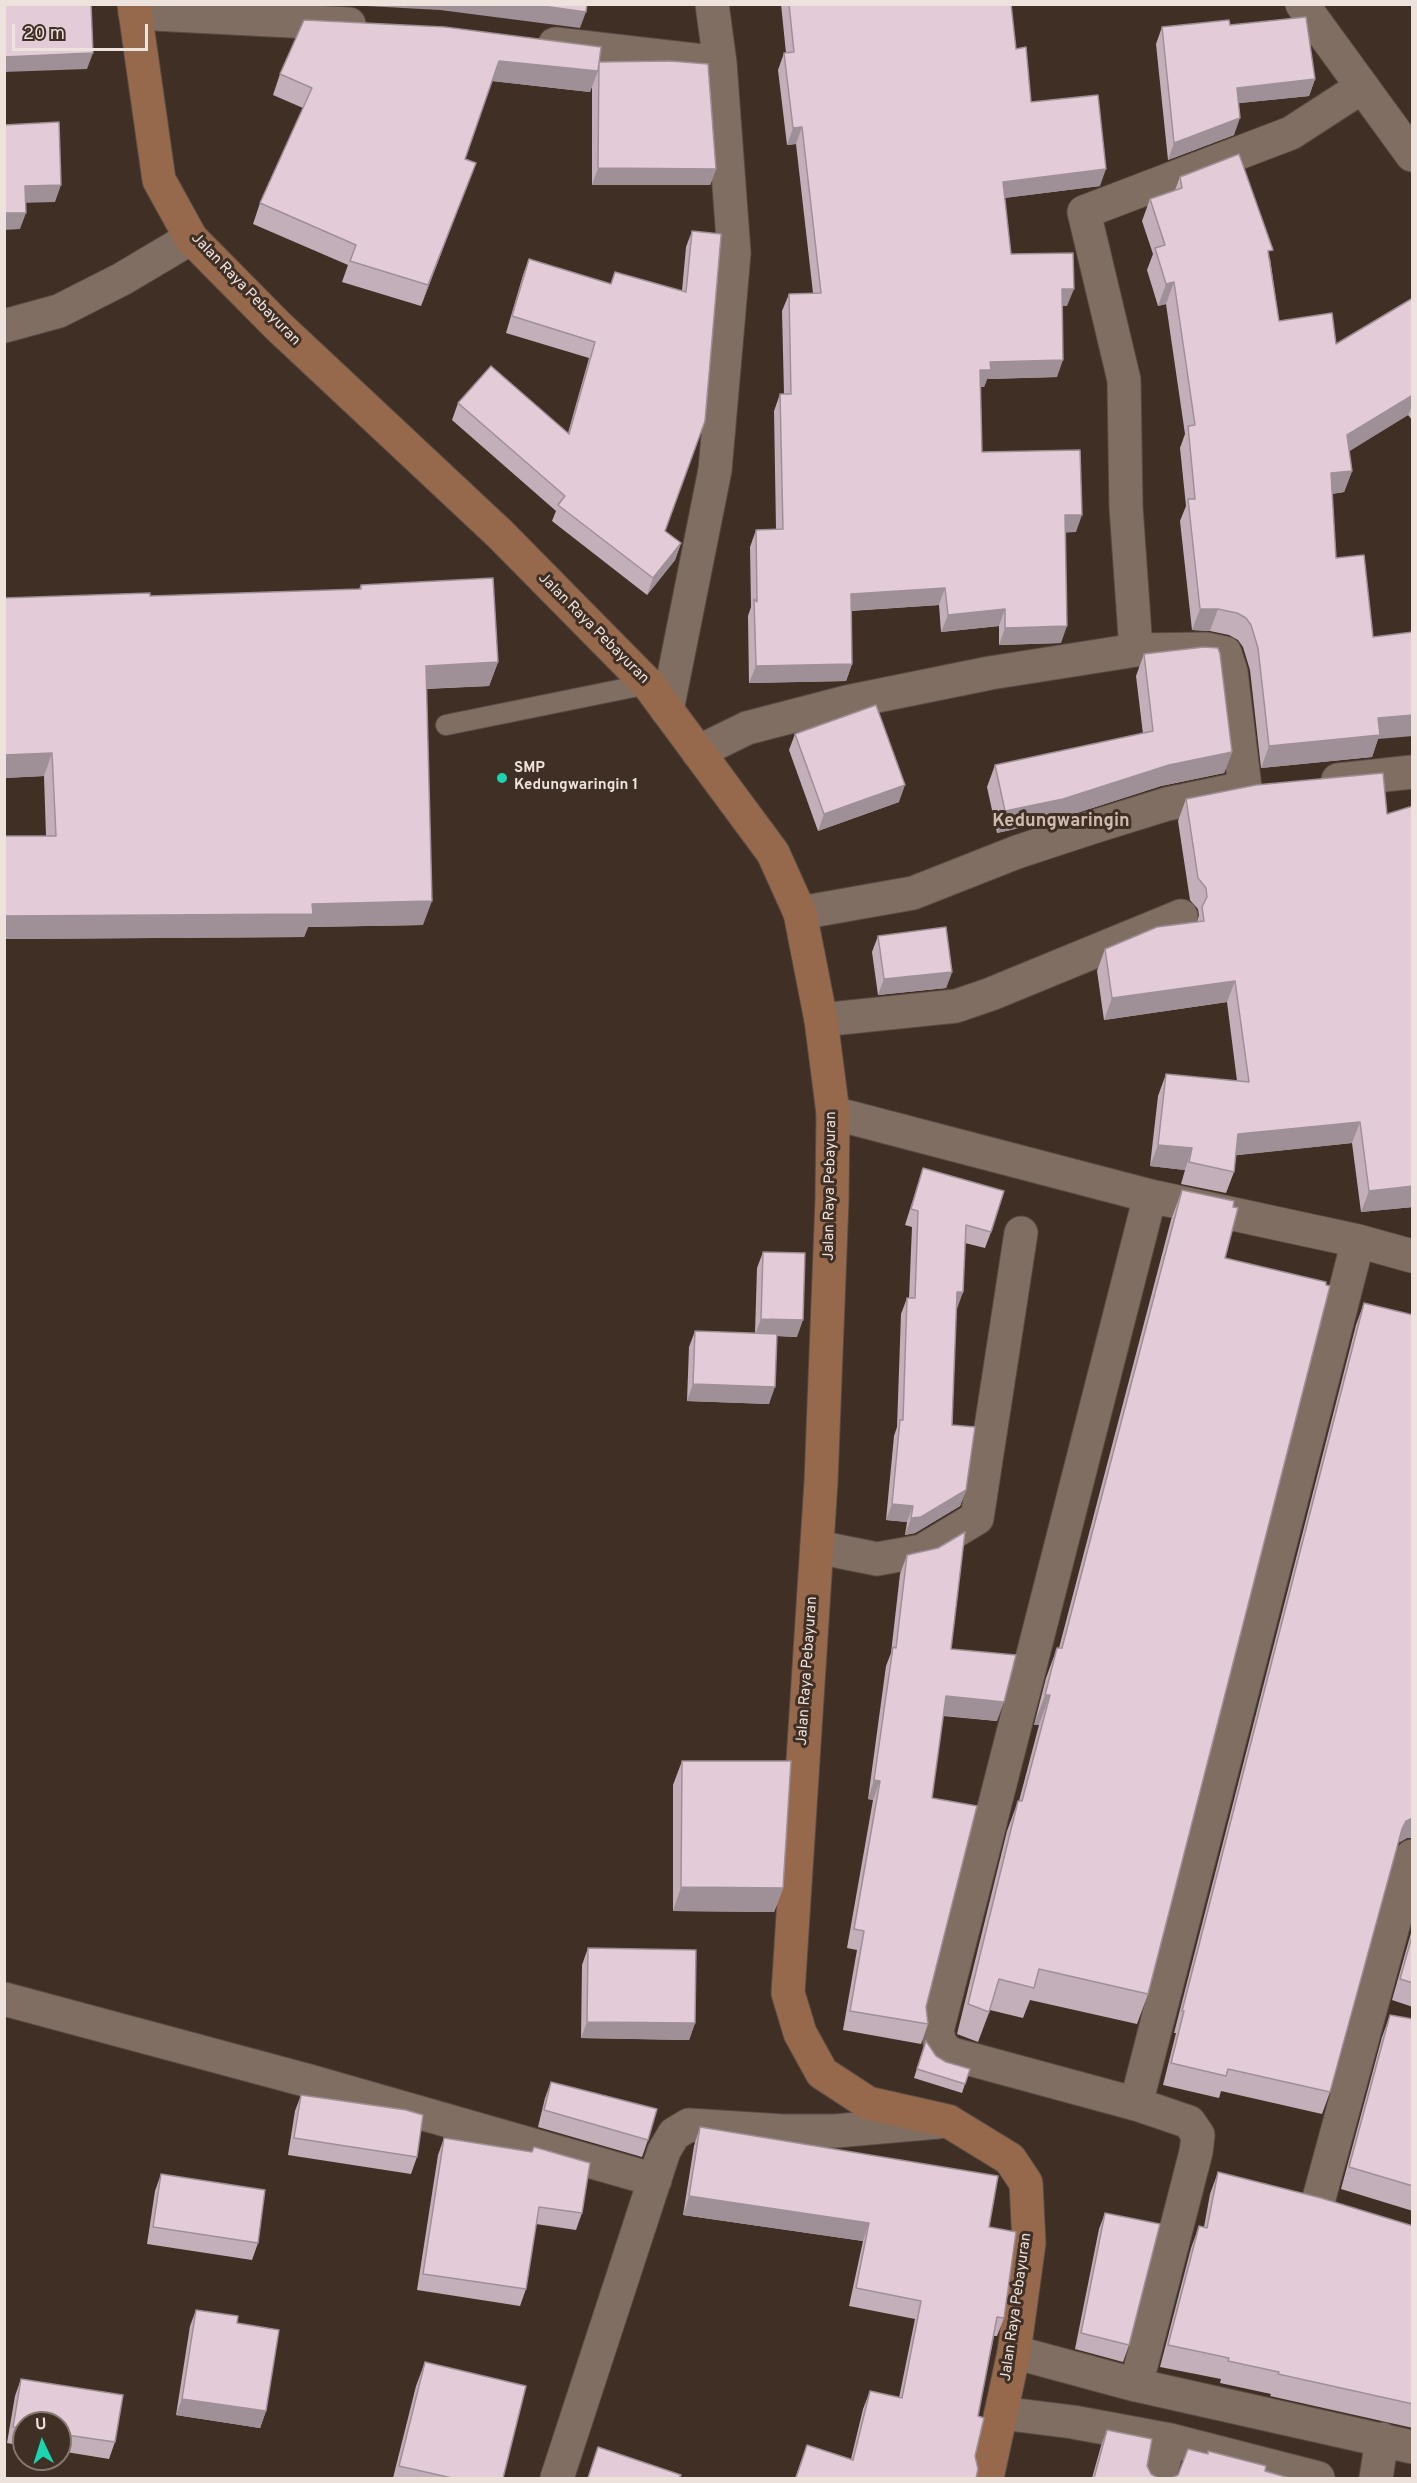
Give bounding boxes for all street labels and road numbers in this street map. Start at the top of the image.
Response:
street label: Jalan Raya Pebayuran [187,230,303,350]
street label: Jalan Raya Pebayuran [534,570,652,688]
street label: Jalan Raya Pebayuran [821,1111,841,1261]
street label: Jalan Raya Pebayuran [794,1596,822,1746]
street label: Jalan Raya Pebayuran [998,2232,1036,2382]

